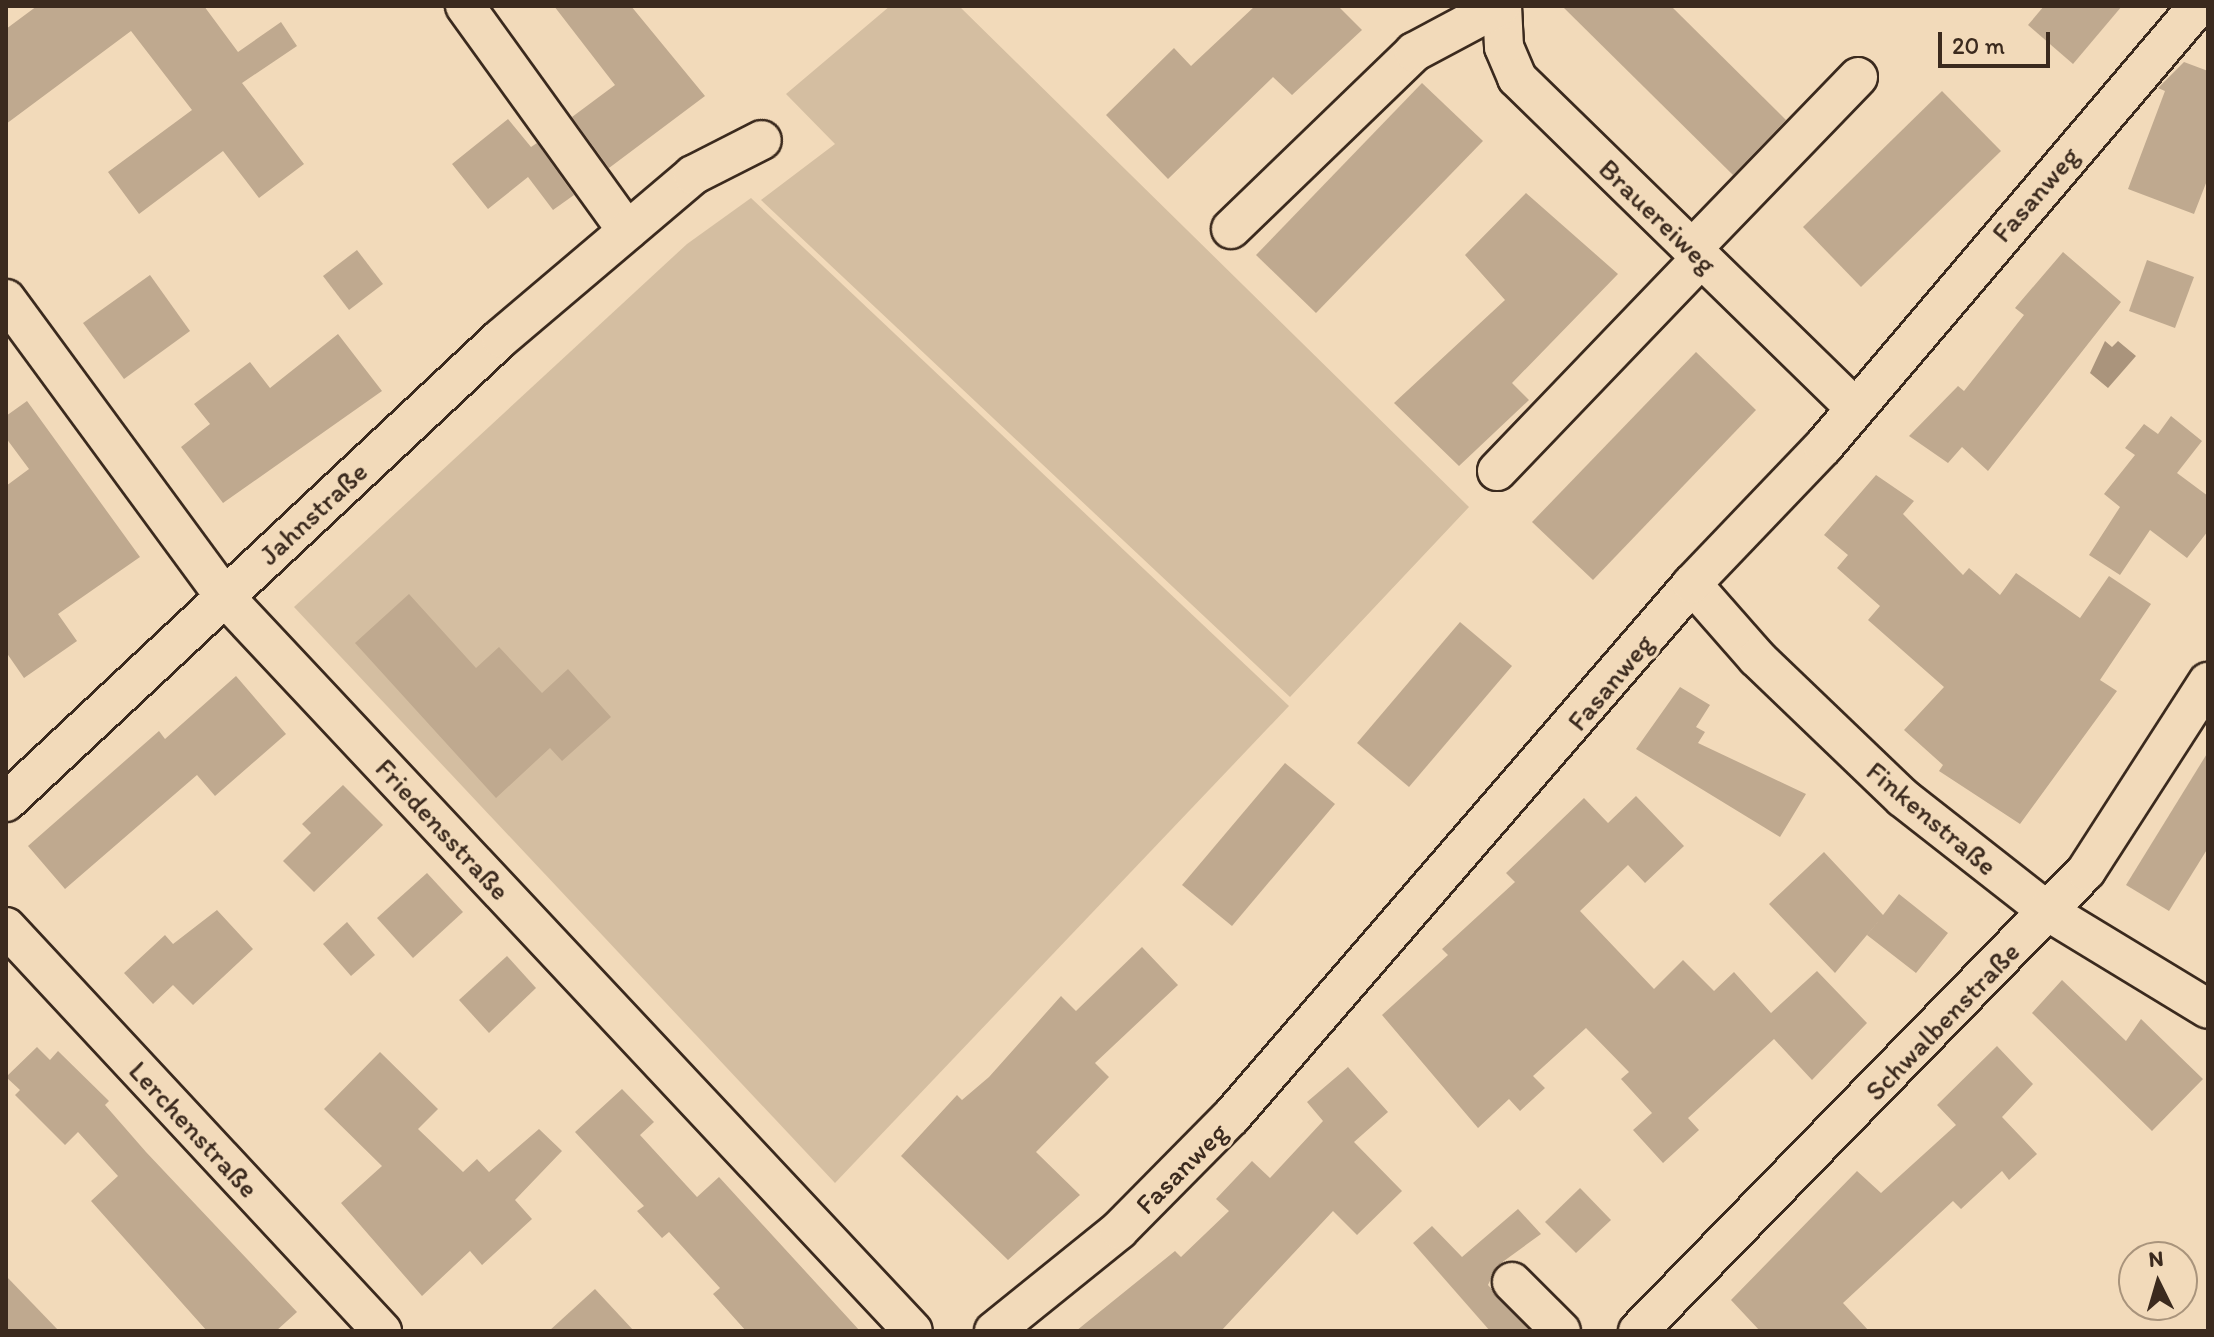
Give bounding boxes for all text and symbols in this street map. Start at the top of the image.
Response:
scale bar [1942,16,2054,66]
text: 20 m [1952,31,2005,60]
street label: Fasanweg [1984,139,2086,249]
street label: Brauereiweg [1592,152,1724,280]
street label: Jahnstraße [252,454,374,572]
street label: Fasanweg [1560,627,1660,737]
street label: Friedensstraße [369,751,517,907]
street label: Finkenstraße [1860,754,2004,882]
street label: Schwalbenstraße [1858,935,2026,1107]
street label: Lerchenstraße [122,1054,266,1204]
street label: Fasanweg [1128,1115,1234,1221]
north arrow [2118,1241,2198,1321]
text: N [2147,1244,2165,1273]

